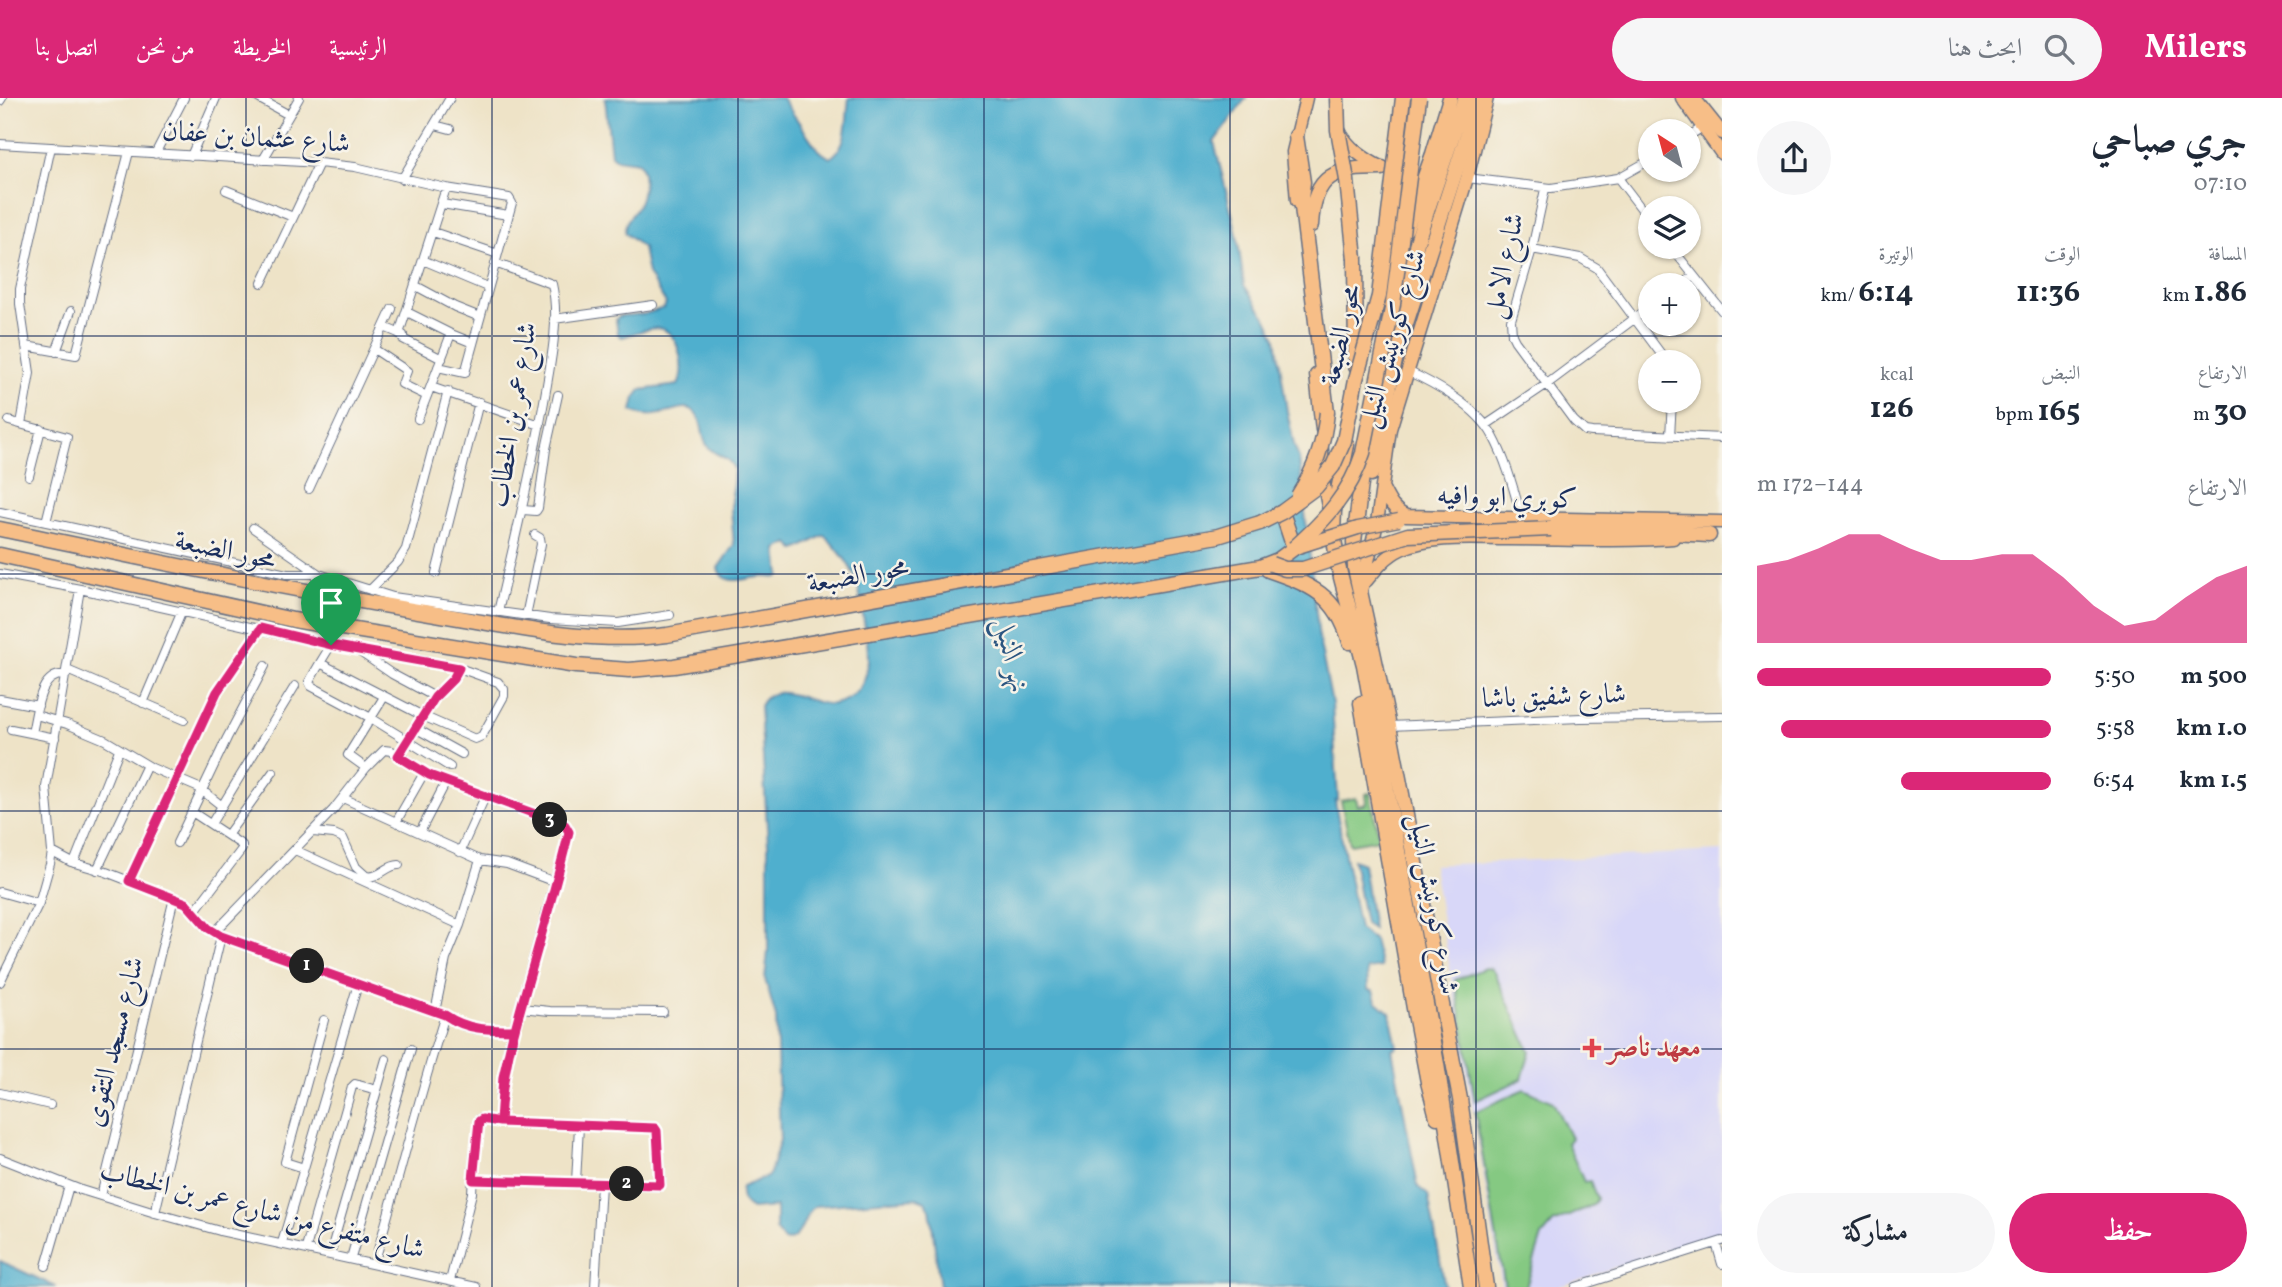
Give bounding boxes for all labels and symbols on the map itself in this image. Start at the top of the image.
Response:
street label: شارع عثمان بن عفان [161,112,351,166]
north arrow [1638,119,1701,182]
street label: شارع الامل [1475,210,1537,323]
street label: شارع كورنيش النيل [1349,245,1439,433]
street label: محور الضبعة [1311,281,1373,389]
street label: شارع عمر بن الخطاب [480,319,550,511]
street label: كوبري ابو وافيه [1436,476,1578,521]
street label: محور الضبعة [171,521,279,581]
street label: محور الضبعة [804,548,912,604]
pin [301,573,361,645]
water label: نهر النيل [982,613,1040,697]
street label: شارع شفيق باشا [1481,675,1627,721]
pin: 3 [532,802,568,838]
street label: شارع كورنيش النيل [1396,810,1468,998]
pin: 1 [290,948,324,984]
street label: شارع مسجد التقوى [75,953,157,1132]
place label: معهد ناصر [1605,1029,1701,1068]
marker: معهد ناصر [1582,1038,1602,1058]
street label: شارع متفرع من شارع عمر بن الخطاب [95,1152,429,1272]
pin: 2 [610,1166,644,1202]

